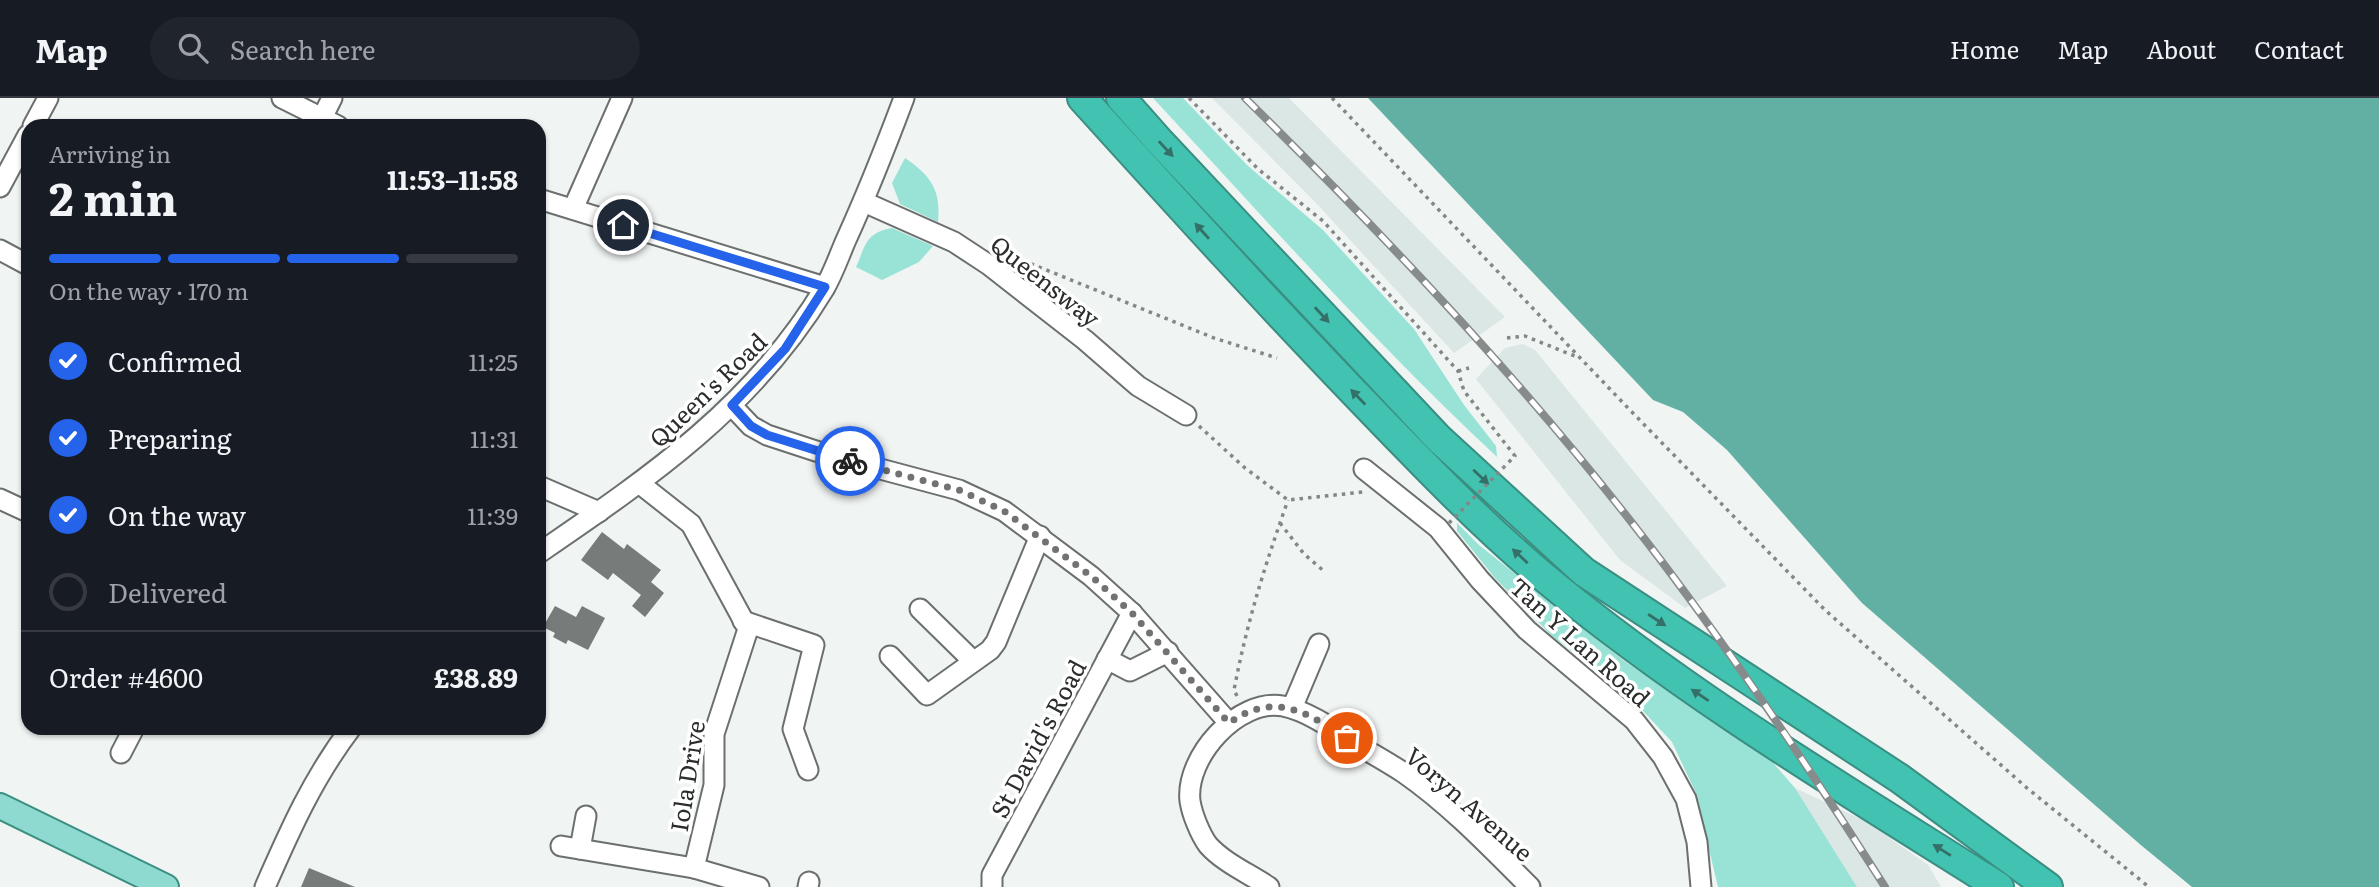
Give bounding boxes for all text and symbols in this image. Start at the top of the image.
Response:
search box [150,17,640,80]
text: Map [35,24,108,73]
icon: search [174,29,212,67]
text: Search here [230,29,376,68]
text: Home [1950,31,2019,66]
text: Map [2057,31,2108,66]
text: About [2146,31,2216,66]
text: Contact [2254,31,2344,66]
text: Arriving in [49,136,171,170]
one-way arrow [1158,140,1174,157]
text: 11:53–11:58 [387,159,518,198]
text: 2 min [49,162,178,230]
pin [593,195,653,255]
icon: home [604,206,642,244]
one-way arrow [1195,223,1211,240]
street label: Queensway [984,226,1108,334]
text: On the way · 170 m [49,273,249,307]
one-way arrow [1314,306,1330,323]
street label: Queen's Road [640,323,774,454]
text: Confirmed [108,341,242,380]
icon: check [49,342,87,380]
text: 11:25 [469,344,518,378]
one-way arrow [1350,389,1367,405]
text: Preparing [108,418,231,457]
icon: check [49,419,87,457]
text: 11:31 [470,421,518,455]
courier [815,426,885,496]
icon: bike [831,442,869,480]
one-way arrow [1472,469,1489,485]
text: On the way [108,495,246,534]
icon: check [49,496,87,534]
text: 11:39 [467,498,518,532]
one-way arrow [1512,547,1529,564]
street label: Tan Y Lan Road [1503,568,1659,714]
text: Delivered [108,572,227,611]
one-way arrow [1648,613,1667,626]
street label: St David's Road [981,652,1094,823]
text: Order #4600 [49,657,203,696]
text: £38.89 [434,657,518,696]
one-way arrow [1691,688,1709,702]
pin [1317,708,1377,768]
street label: Iola Drive [660,718,712,834]
icon: bag [1328,719,1366,757]
street label: Voryn Avenue [1398,738,1542,868]
one-way arrow [1932,844,1951,857]

